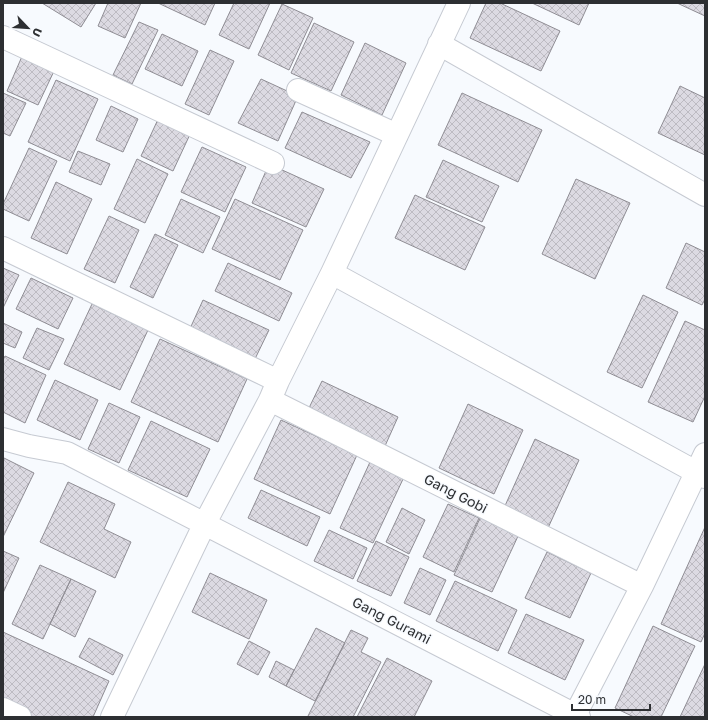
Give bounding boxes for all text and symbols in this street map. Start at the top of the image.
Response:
north arrow [8,8,48,48]
text: U [30,26,45,39]
street label: Gang Gobi [421,470,491,516]
street label: Gang Gurami [350,593,434,647]
scale bar [572,686,650,712]
text: 20 m [578,692,606,707]

